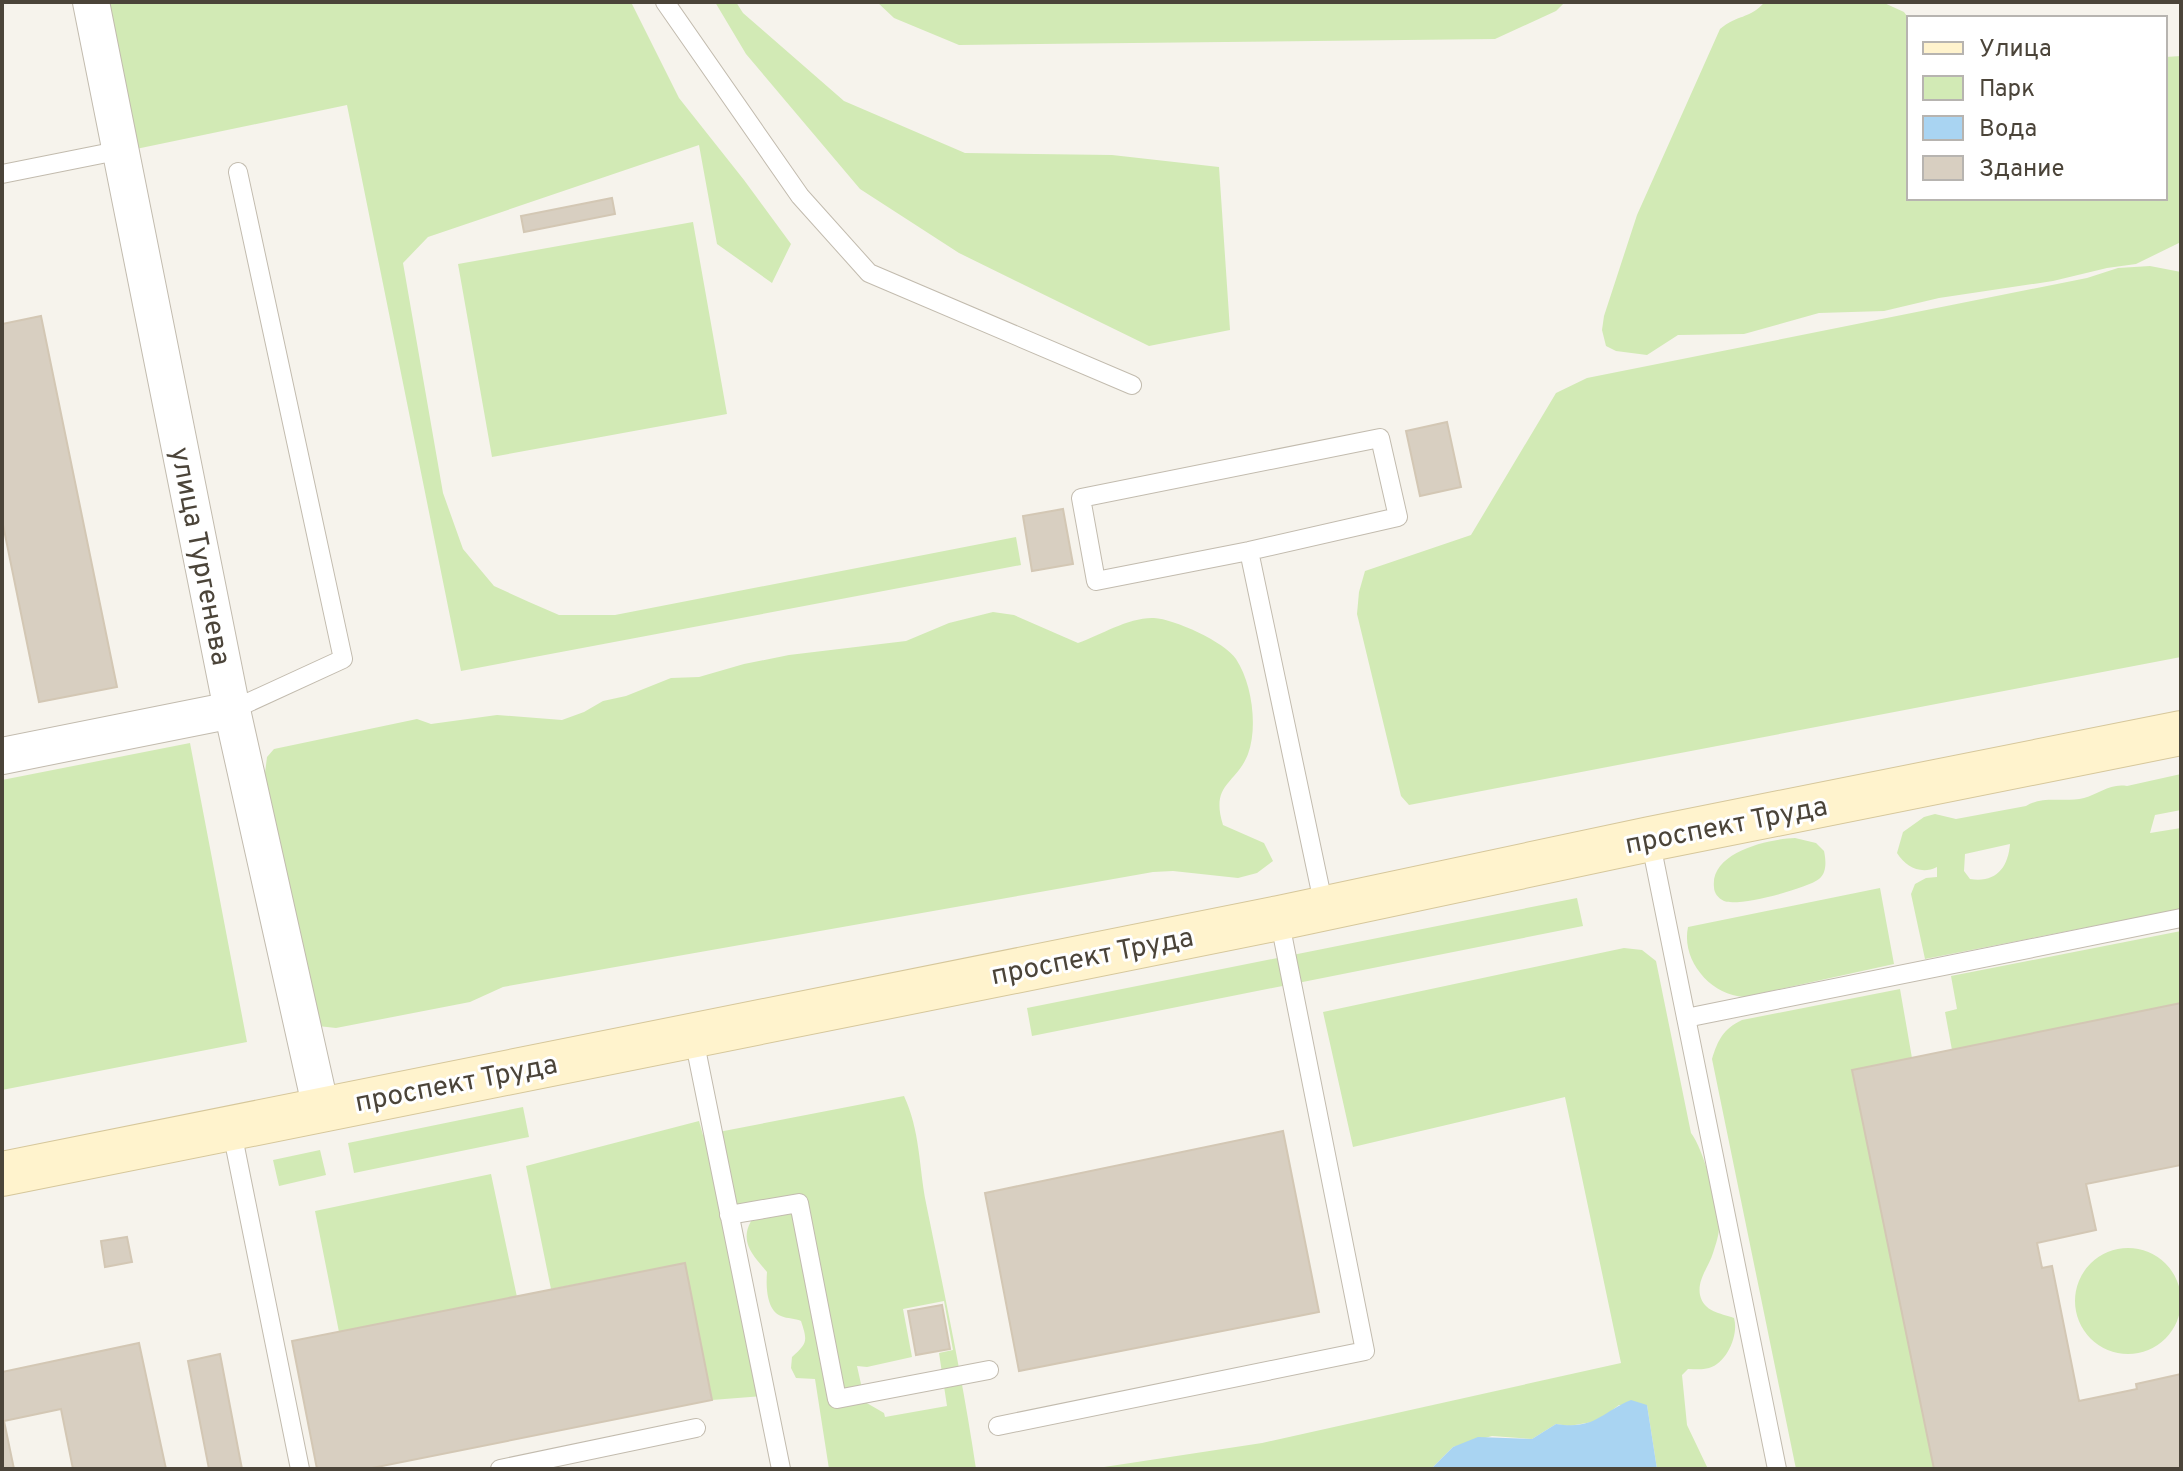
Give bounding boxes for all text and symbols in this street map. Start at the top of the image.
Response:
legend [1907,16,2167,200]
text: Улица [1979,35,2052,65]
text: Парк [1979,75,2035,105]
text: Вода [1979,115,2037,145]
text: Здание [1979,155,2065,185]
street label: улица Тургенева [160,444,238,669]
street label: проспект Труда [1622,790,1831,864]
street label: проспект Труда [988,921,1197,995]
street label: проспект Труда [352,1048,561,1122]

